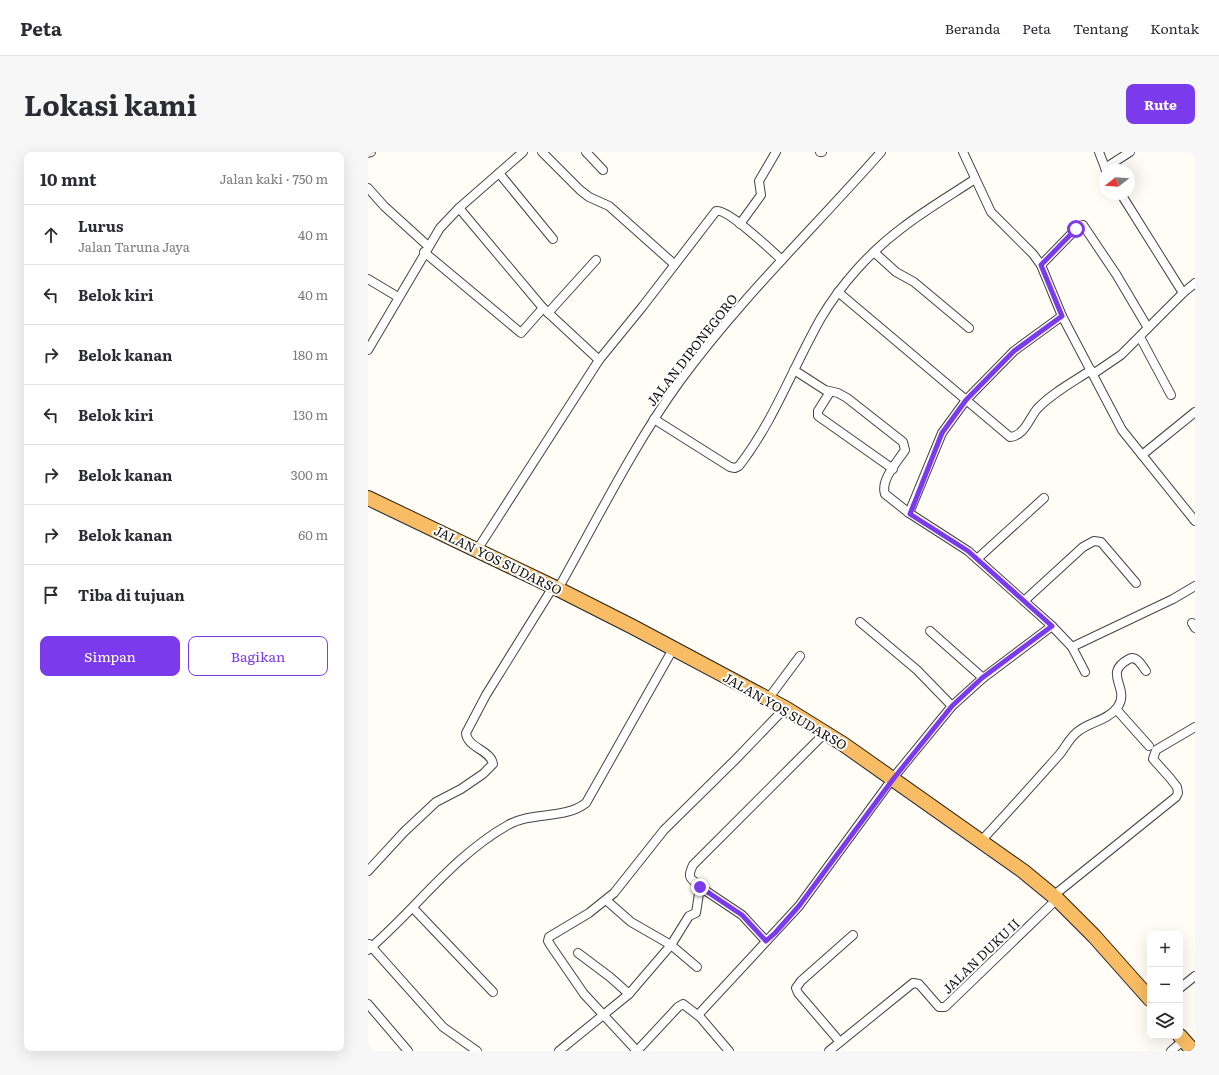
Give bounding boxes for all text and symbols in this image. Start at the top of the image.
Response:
text: Peta [20,14,62,42]
text: Beranda [945,18,1000,38]
text: Peta [1022,18,1051,38]
text: Tentang [1073,18,1128,38]
text: Kontak [1150,18,1199,38]
text: Lokasi kami [24,83,197,125]
button: Rute [1126,84,1195,124]
north arrow [1099,164,1135,200]
text: 10 mnt [40,166,97,191]
text: Jalan kaki · 750 m [220,169,328,188]
text: Lurus [78,214,123,237]
route start [1067,220,1085,238]
icon: ahead [40,224,62,246]
text: 40 m [298,225,328,244]
text: Jalan Taruna Jaya [78,237,190,256]
text: Belok kiri [78,283,154,306]
icon: left [40,284,62,306]
text: 40 m [298,285,328,304]
street label: JALAN DIPONEGORO [642,289,742,410]
text: Belok kanan [78,343,172,366]
icon: right [40,344,62,366]
text: 180 m [293,345,328,364]
text: Belok kiri [78,403,154,426]
icon: left [40,404,62,426]
text: 130 m [293,405,328,424]
text: Belok kanan [78,463,172,486]
icon: right [40,464,62,486]
text: 300 m [291,465,328,484]
street label: JALAN YOS SUDARSO [431,520,565,599]
text: Belok kanan [78,523,172,546]
icon: right [40,524,62,546]
text: 60 m [298,525,328,544]
text: Tiba di tujuan [78,583,185,606]
icon: arrive [40,584,62,606]
button: Simpan [40,636,180,676]
button: Bagikan [188,636,328,676]
street label: JALAN YOS SUDARSO [720,667,851,754]
route end [691,878,709,896]
street label: JALAN DUKU II [938,914,1024,998]
map controls [1147,931,1183,1039]
button: + [1147,931,1183,967]
button: − [1147,967,1183,1003]
button: layers [1147,1003,1183,1039]

